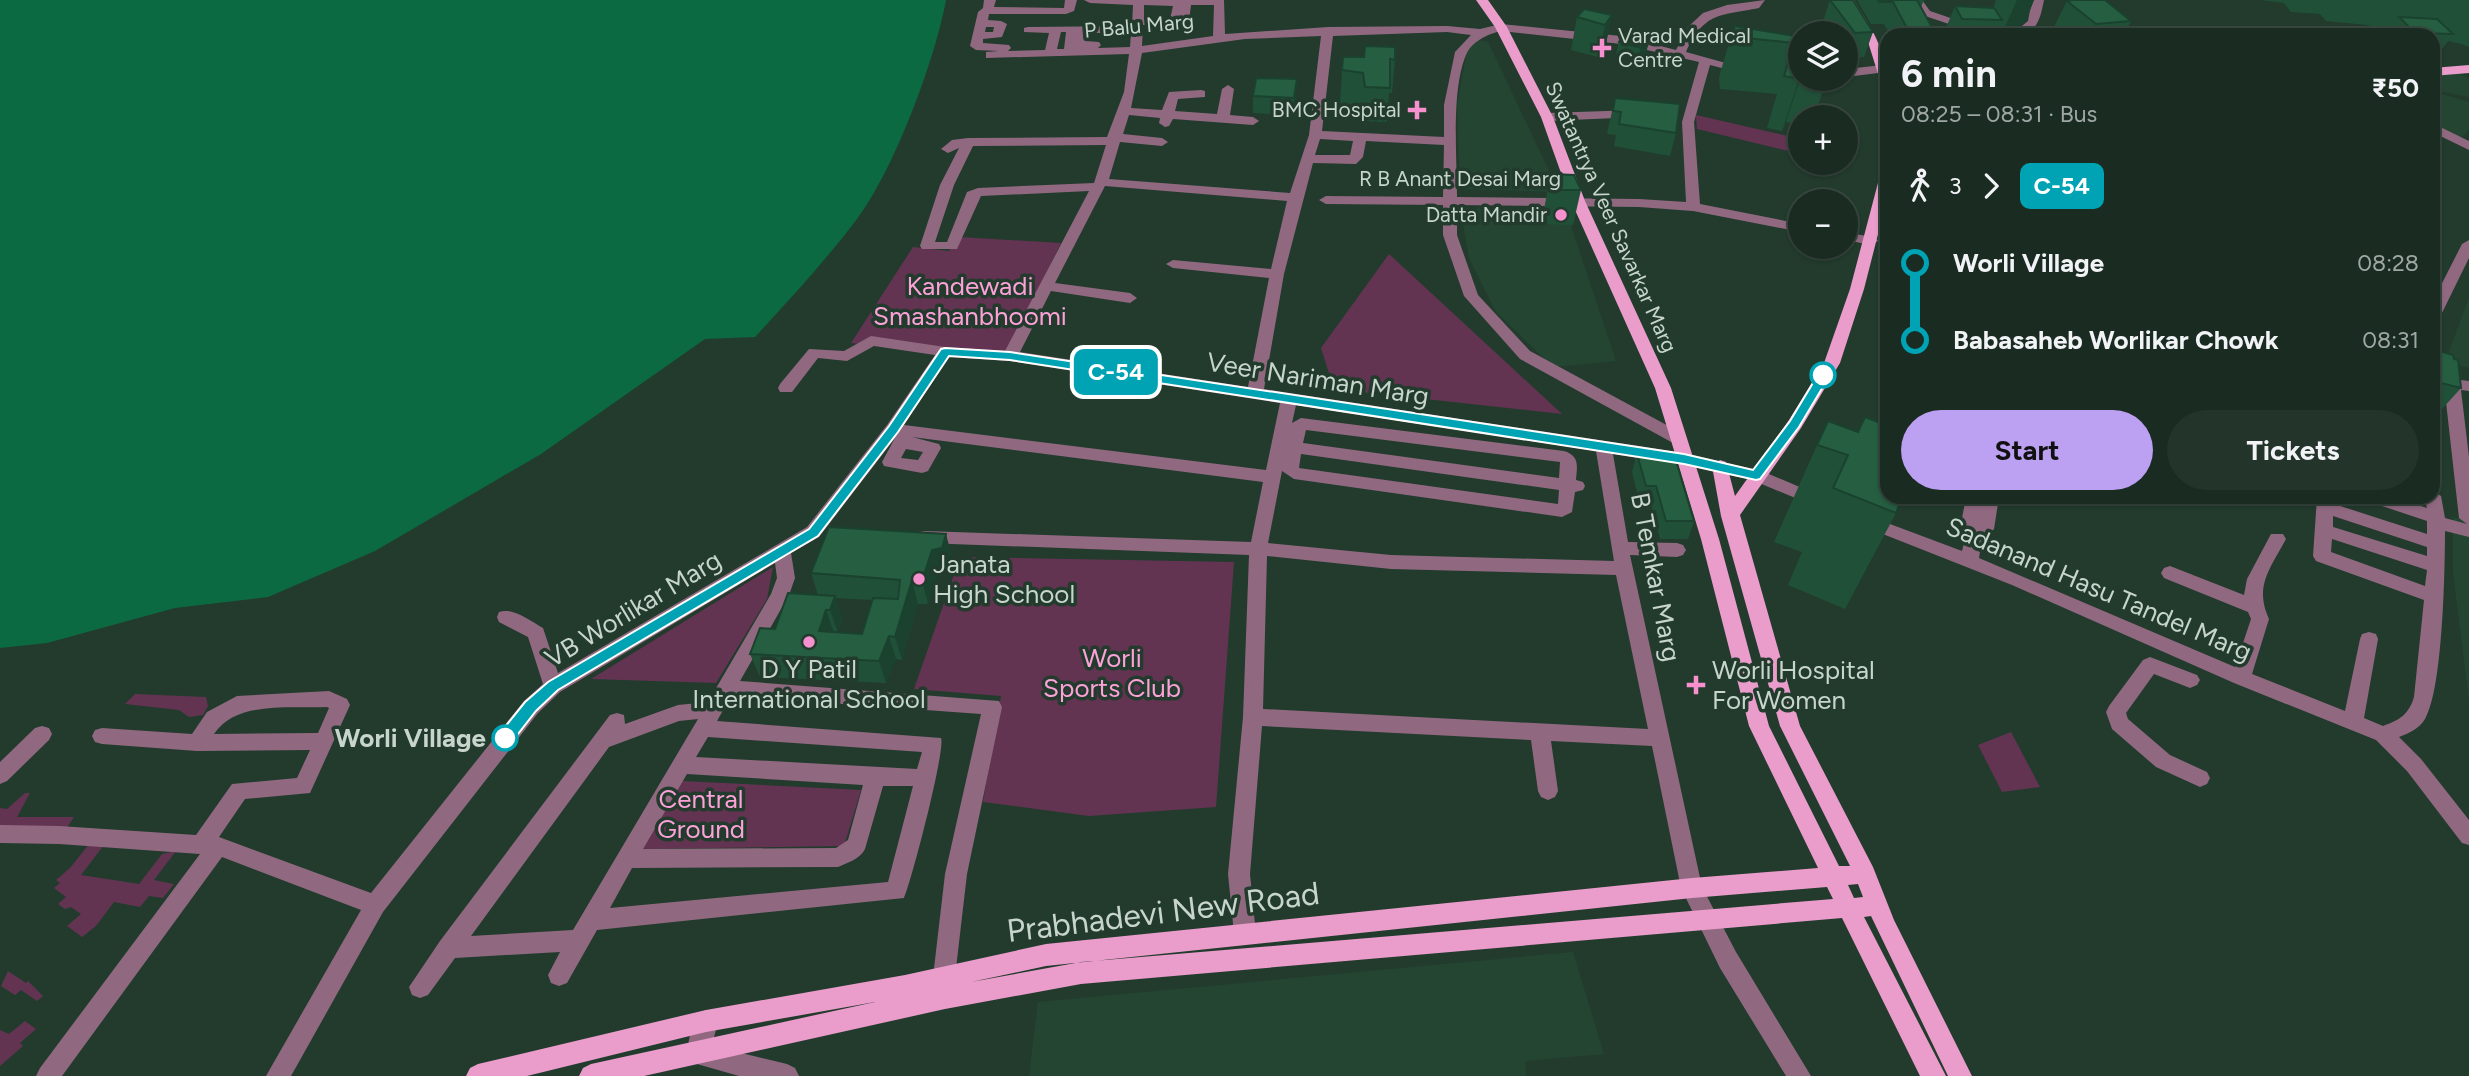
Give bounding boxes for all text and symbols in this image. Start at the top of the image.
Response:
street label: P Balu Marg [1083,8,1195,43]
map controls [1788,21,1858,259]
button: layers [1788,21,1858,91]
place label: Varad Medical Centre [1618,23,1751,72]
marker: Varad Medical Centre [1592,38,1612,58]
text: 6 min [1901,51,1997,97]
text: ₹50 [2371,72,2419,104]
street label: Swatantrya Veer Savarkar Marg [1540,78,1683,356]
place label: BMC Hospital [1272,97,1401,122]
marker: BMC Hospital [1407,100,1427,120]
text: 08:25 – 08:31 · Bus [1901,100,2097,128]
button: + [1788,105,1858,175]
street label: R B Anant Desai Marg [1359,166,1561,191]
icon: walk [1901,167,1939,205]
icon: forward [1972,167,2010,205]
text: C-54 [2034,171,2090,200]
text: 3 [1949,172,1962,200]
button: − [1788,189,1858,259]
place label: Datta Mandir [1426,202,1547,227]
marker: Datta Mandir [1553,207,1569,223]
text: Worli Village [1953,247,2104,279]
text: 08:28 [2357,249,2419,277]
park label: Kandewadi Smashanbhoomi [873,270,1067,332]
text: Babasaheb Worlikar Chowk [1953,324,2279,356]
text: 08:31 [2362,326,2419,354]
street label: Veer Nariman Marg [1205,346,1431,412]
line badge: C-54 [1067,349,1165,395]
text: C-54 [1088,357,1144,386]
unlabelled marker [1810,362,1836,388]
button: Start [1901,410,2153,490]
button: Tickets [2167,410,2419,490]
street label: B Temkar Marg [1624,490,1688,664]
street label: Sadanand Hasu Tandel Marg [1941,510,2257,668]
street label: VB Worlikar Marg [539,544,727,674]
place label: Janata High School [933,548,1075,610]
marker: Janata High School [911,571,927,587]
marker: D Y Patil International School [801,634,817,650]
park label: Worli Sports Club [1043,642,1181,704]
place label: D Y Patil International School [692,653,926,715]
place label: Worli Hospital For Women [1712,654,1875,716]
marker: Worli Hospital For Women [1686,675,1706,695]
place label: Worli Village [335,722,486,754]
marker: Worli Village [492,725,518,751]
park label: Central Ground [657,783,745,845]
street label: Prabhadevi New Road [1005,874,1321,950]

